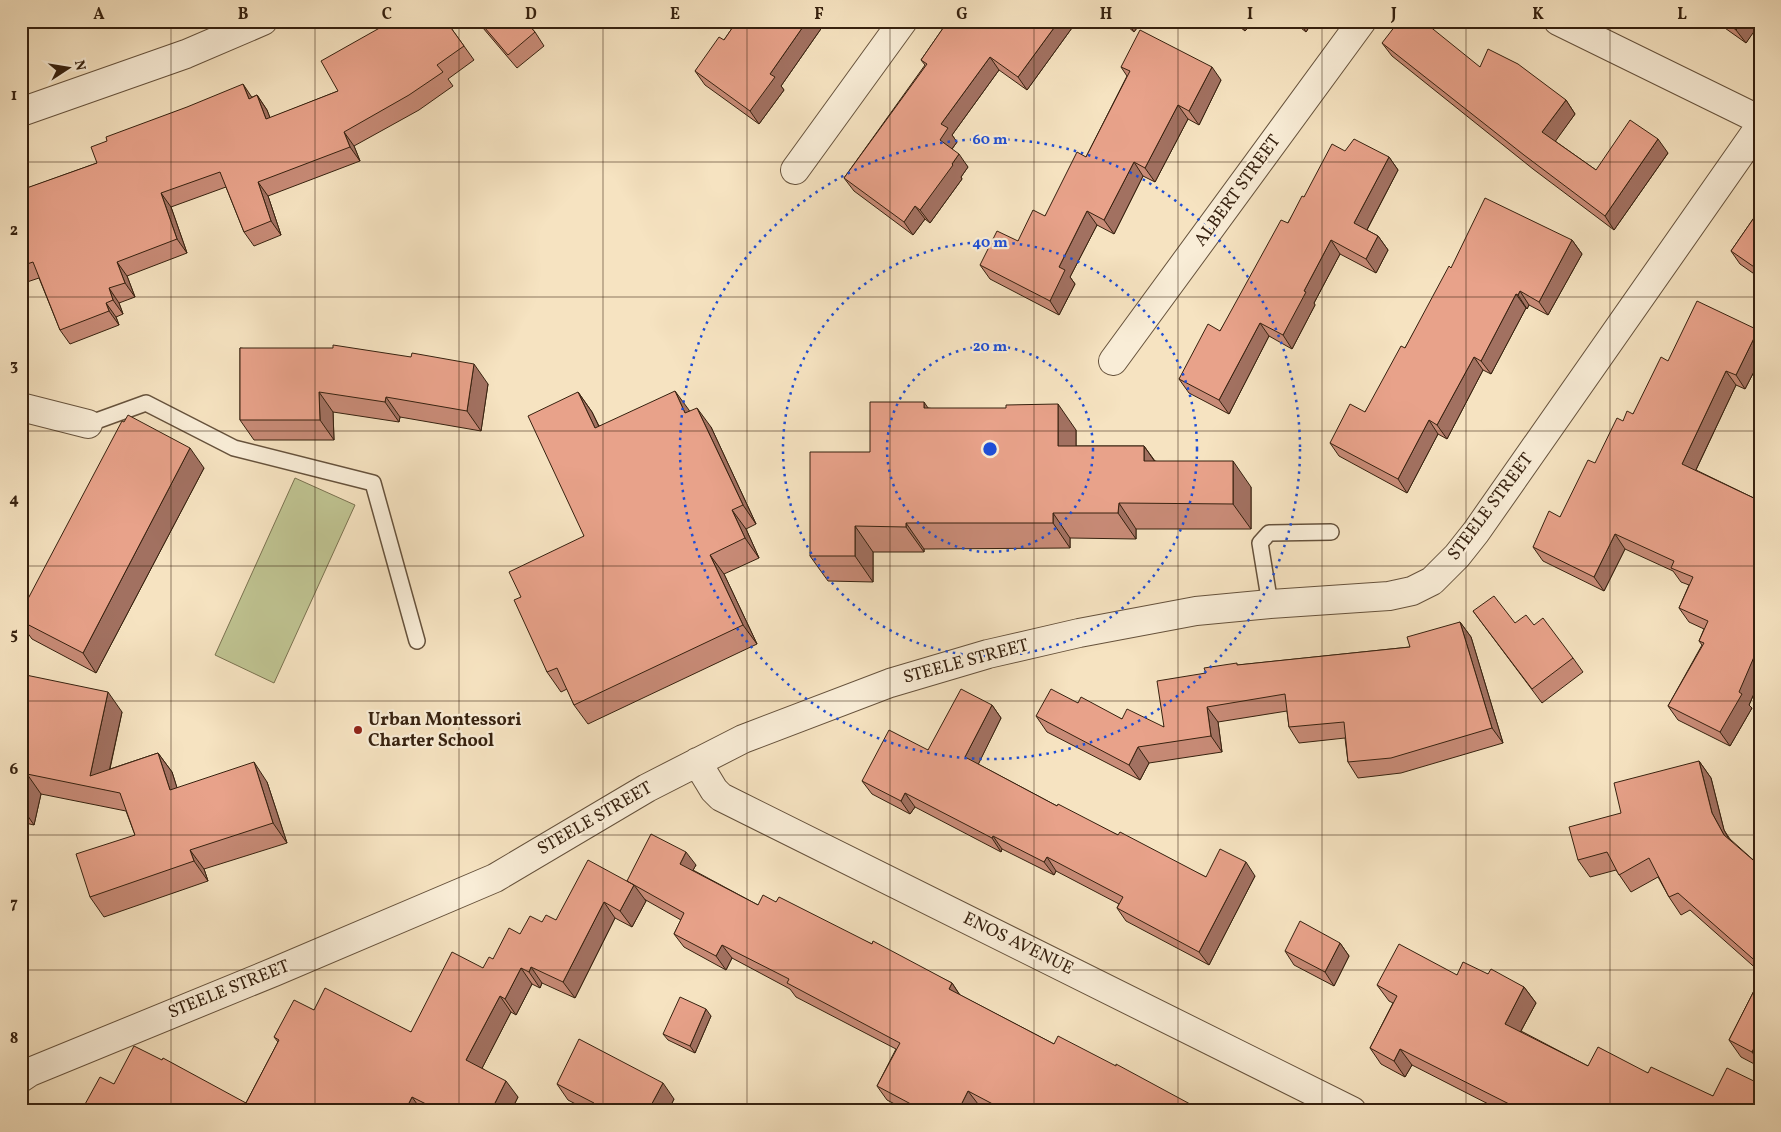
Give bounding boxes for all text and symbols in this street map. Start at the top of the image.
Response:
text: A [93,4,105,26]
text: B [238,4,249,26]
text: C [382,4,392,26]
text: D [525,4,537,26]
text: E [670,4,680,26]
text: F [814,4,824,26]
text: G [956,4,968,26]
text: H [1100,4,1112,26]
text: I [1247,4,1253,26]
text: J [1390,4,1397,26]
text: K [1532,4,1544,26]
text: L [1677,4,1687,26]
north arrow [42,42,92,92]
text: N [69,59,90,73]
text: 1 [11,85,17,107]
text: 60 m [973,130,1008,151]
street label: ALBERT STREET [1189,130,1287,252]
text: 2 [10,220,18,242]
text: 40 m [972,233,1008,254]
text: 20 m [973,337,1008,358]
text: 3 [10,355,18,377]
centre of rings [981,440,999,458]
street label: STEELE STREET [1442,448,1540,566]
text: 4 [9,489,19,511]
text: 5 [10,624,18,646]
street label: STEELE STREET [901,633,1032,691]
place label: Urban Montessori Charter School [368,708,522,754]
marker: Urban Montessori Charter School [352,724,364,736]
text: 6 [10,759,19,781]
street label: STEELE STREET [533,776,657,862]
text: 7 [10,893,18,915]
street label: ENOS AVENUE [958,906,1078,982]
street label: STEELE STREET [165,954,294,1026]
text: 8 [10,1028,18,1050]

